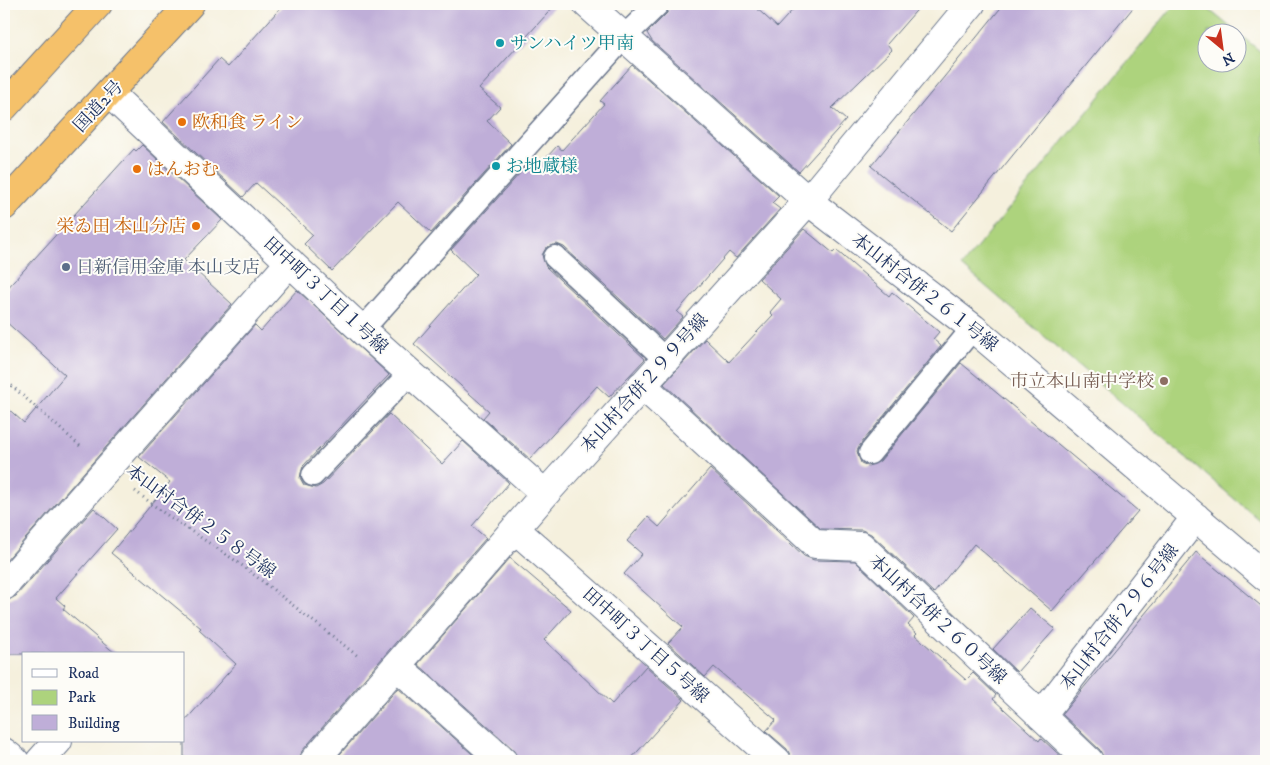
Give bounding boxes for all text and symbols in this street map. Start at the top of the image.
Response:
north arrow [1198,22,1248,72]
place label: サンハイツ甲南 [510,33,634,55]
marker: サンハイツ甲南 [494,37,506,49]
text: N [1218,48,1237,69]
street label: 国道2号 [69,76,128,137]
place label: 欧和食 ライン [192,112,303,134]
marker: 欧和食 ライン [176,116,188,128]
place label: お地蔵様 [506,156,578,178]
place label: はんおむ [147,159,219,181]
marker: お地蔵様 [490,160,502,172]
marker: はんおむ [131,163,143,175]
place label: 栄ゐ田 本山分店 [56,216,186,238]
marker: 栄ゐ田 本山分店 [190,220,202,232]
street label: 本山村合併２６１号線 [847,229,1002,357]
street label: 田中町３丁目１号線 [259,232,392,359]
place label: 日新信用金庫 本山支店 [76,257,260,279]
marker: 日新信用金庫 本山支店 [60,261,72,273]
street label: 本山村合併２９９号線 [576,309,713,458]
place label: 市立本山南中学校 [1010,371,1154,393]
marker: 市立本山南中学校 [1158,375,1170,387]
street label: 本山村合併２５８号線 [121,460,280,584]
street label: 本山村合併２９６号線 [1056,540,1184,695]
street label: 本山村合併２６０号線 [864,550,1011,689]
street label: 田中町３丁目５号線 [578,583,713,708]
legend [22,652,185,742]
text: Road [68,664,100,683]
text: Park [68,688,97,707]
text: Building [68,714,120,733]

